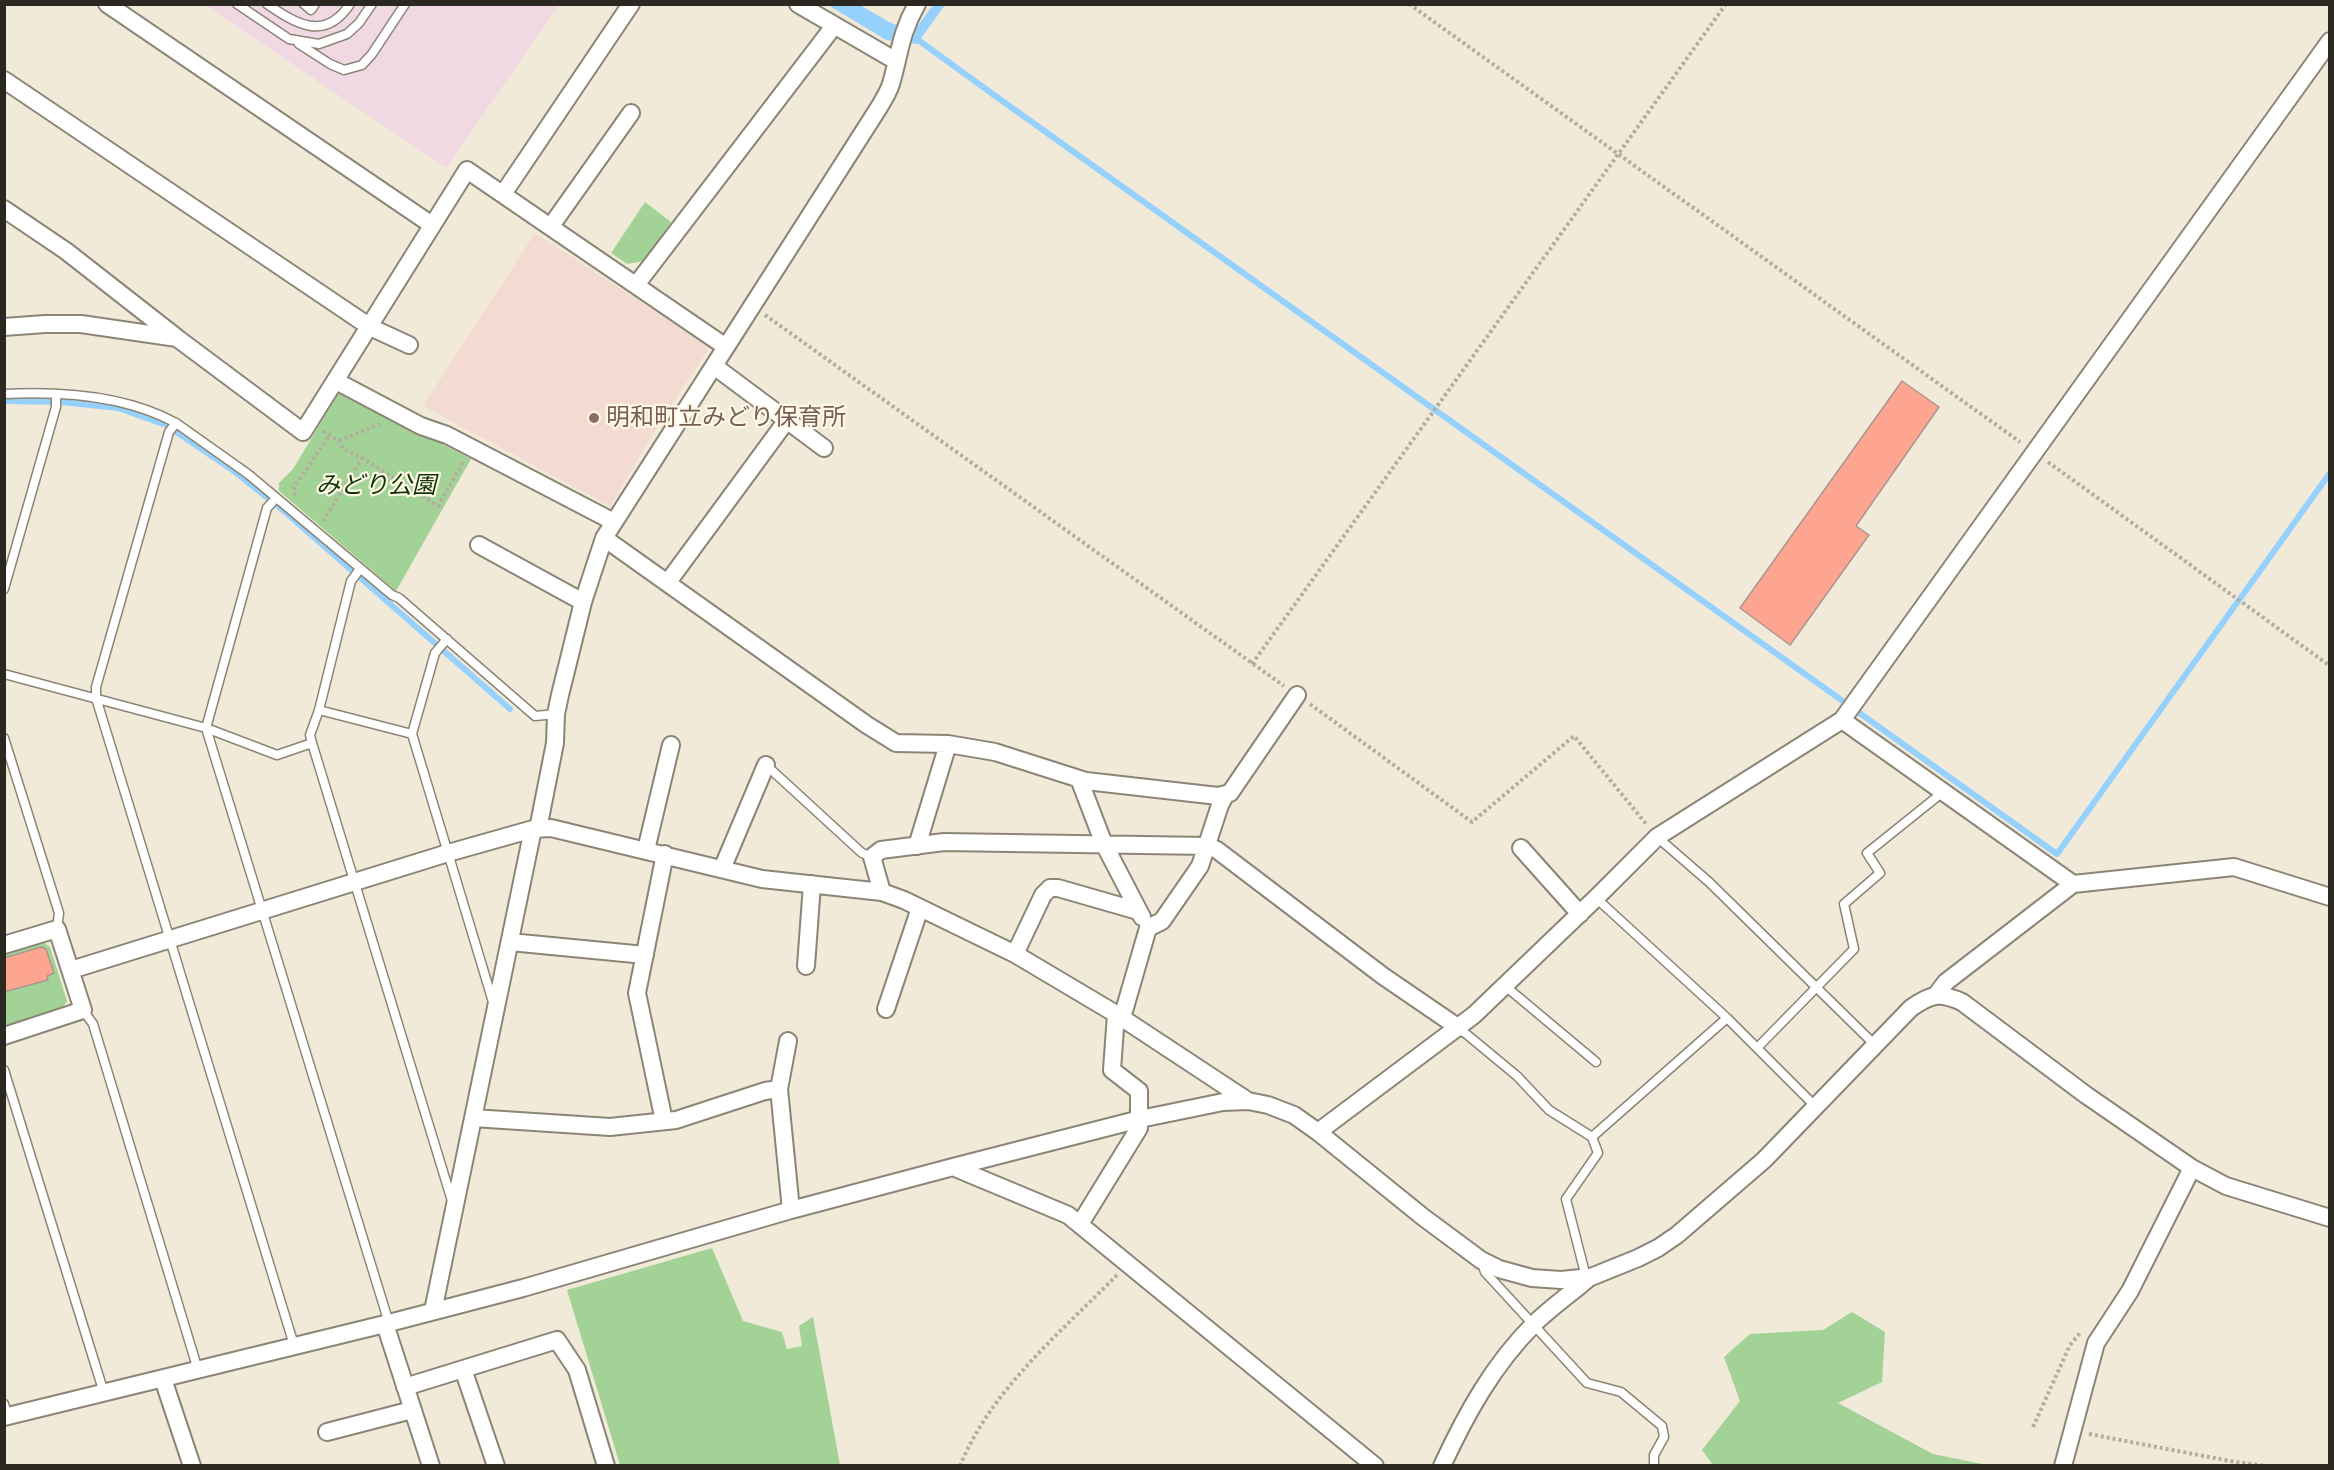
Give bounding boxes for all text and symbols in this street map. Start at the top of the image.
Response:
place label: 明和町立みどり保育所 [606,404,846,432]
marker: 明和町立みどり保育所 [587,411,601,425]
park label: みどり公園 [316,472,436,500]

